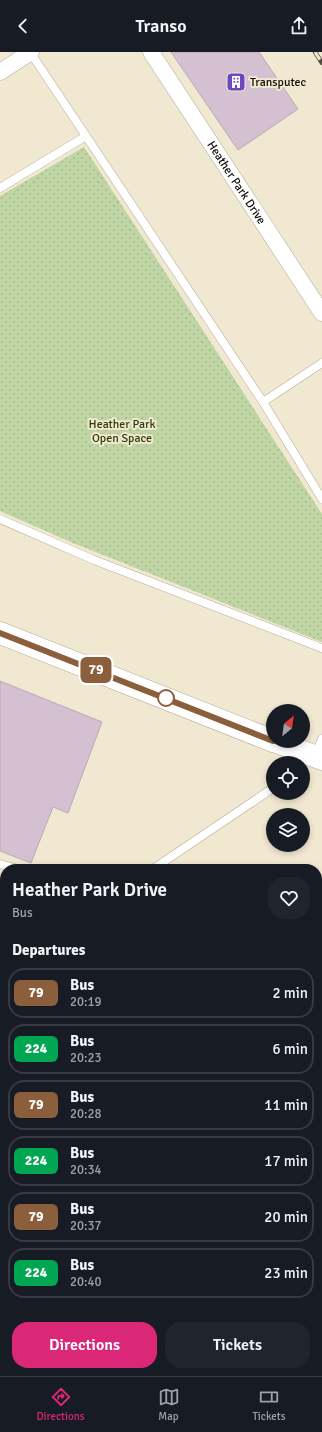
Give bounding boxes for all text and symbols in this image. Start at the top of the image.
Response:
icon: back [12,15,34,37]
text: Transo [135,15,187,37]
icon: share [288,15,310,37]
building icon: Transputec [225,71,247,93]
place label: Transputec [250,75,307,90]
street label: Heather Park Drive [203,138,269,227]
park label: Heather Park Open Space [89,417,155,446]
line badge: 79 [78,657,114,683]
text: 79 [88,661,104,678]
unlabelled marker [157,689,175,707]
north arrow [266,704,310,748]
map controls [266,704,310,852]
button: locate [266,756,310,800]
button: layers [266,808,310,852]
button: heart [268,877,310,919]
text: Heather Park Drive [12,878,167,902]
text: Bus [12,905,33,921]
text: Departures [12,941,85,959]
text: Bus [70,976,94,994]
text: 79 [28,984,44,1001]
text: 2 min [272,984,308,1002]
text: 20:19 [70,994,102,1010]
text: Bus [70,1032,94,1050]
text: 224 [25,1040,47,1057]
text: 6 min [272,1040,308,1058]
text: 20:23 [70,1050,102,1066]
text: Bus [70,1088,94,1106]
text: 79 [28,1096,44,1113]
text: 11 min [264,1096,308,1114]
text: 20:28 [70,1106,102,1122]
text: Bus [70,1144,94,1162]
text: 224 [25,1152,47,1169]
text: 17 min [264,1152,308,1170]
text: 20:34 [70,1162,102,1178]
text: Bus [70,1200,94,1218]
text: 79 [28,1208,44,1225]
text: 20 min [264,1208,308,1226]
text: 20:37 [70,1218,102,1234]
text: Bus [70,1256,94,1274]
text: 224 [25,1264,47,1281]
text: 23 min [264,1264,308,1282]
text: 20:40 [70,1274,102,1290]
button: Directions [12,1322,157,1368]
button: Tickets [165,1322,310,1368]
tab: Directions [36,1386,85,1423]
tab: Map [158,1386,180,1423]
tab: Tickets [252,1386,286,1423]

